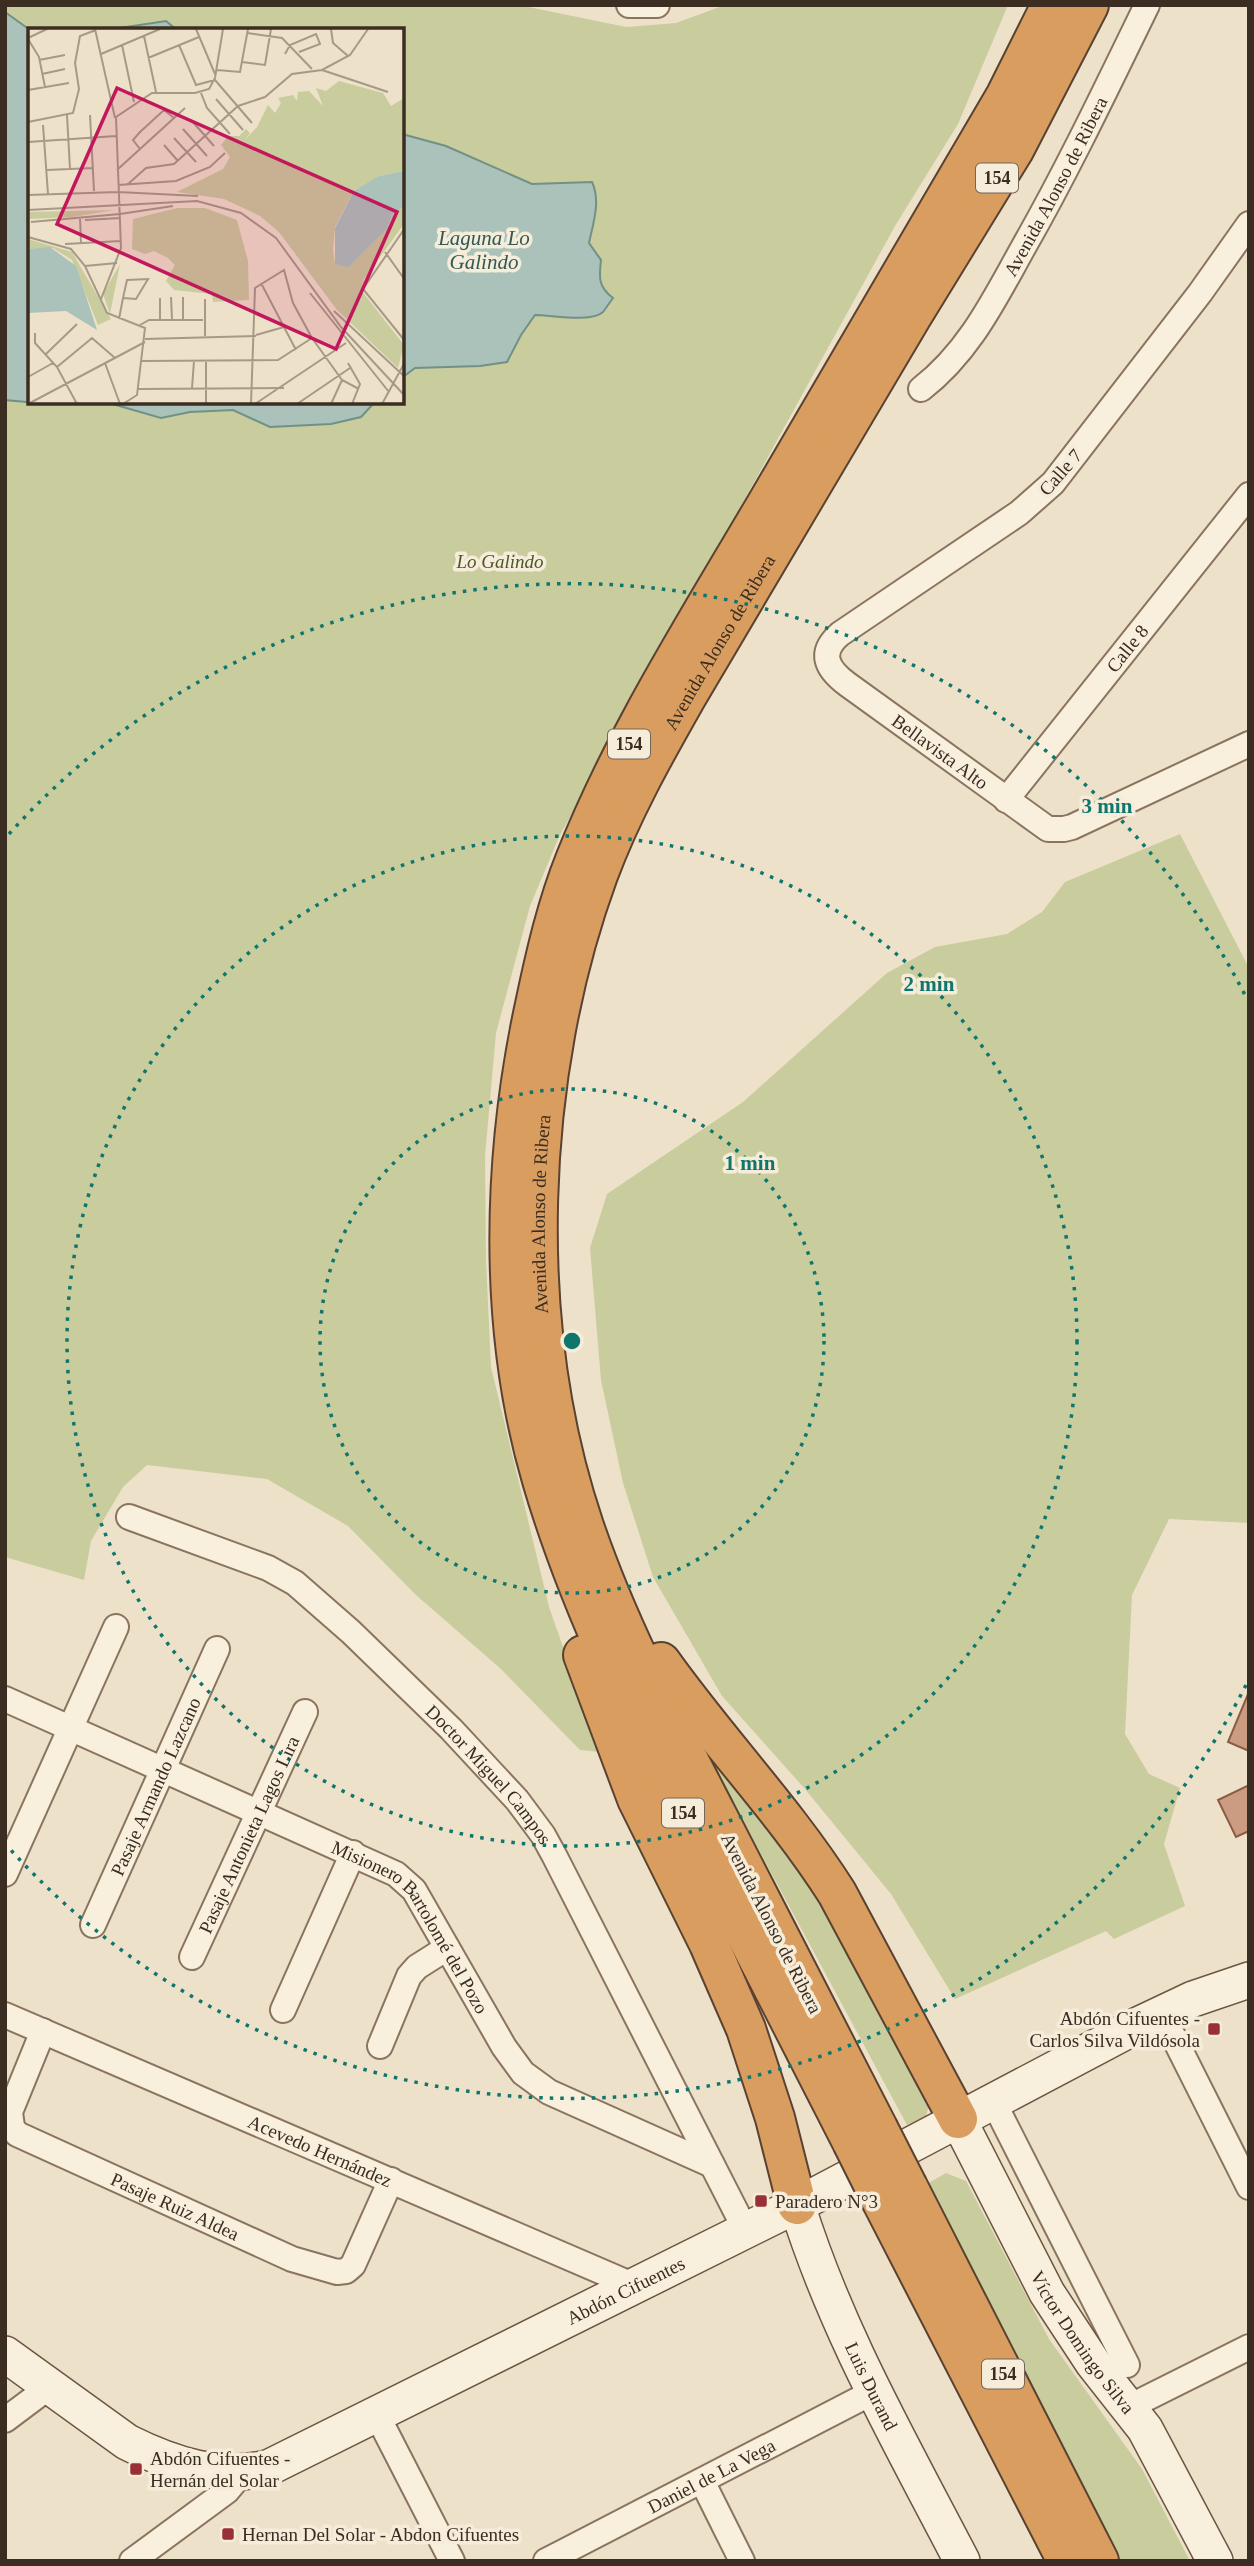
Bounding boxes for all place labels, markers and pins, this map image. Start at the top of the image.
centre of rings [560,1329,584,1353]
place label: Abdón Cifuentes - Carlos Silva Vildósola [1029,2008,1201,2051]
marker: Abdón Cifuentes - Carlos Silva Vildósola [1206,2021,1222,2037]
place label: Paradero N°3 [775,2191,878,2212]
marker: Paradero N°3 [753,2193,769,2209]
place label: Abdón Cifuentes - Hernán del Solar [150,2448,290,2491]
marker: Abdón Cifuentes - Hernán del Solar [128,2461,144,2477]
place label: Hernan Del Solar - Abdon Cifuentes [242,2524,519,2545]
marker: Hernan Del Solar - Abdon Cifuentes [220,2526,236,2542]

